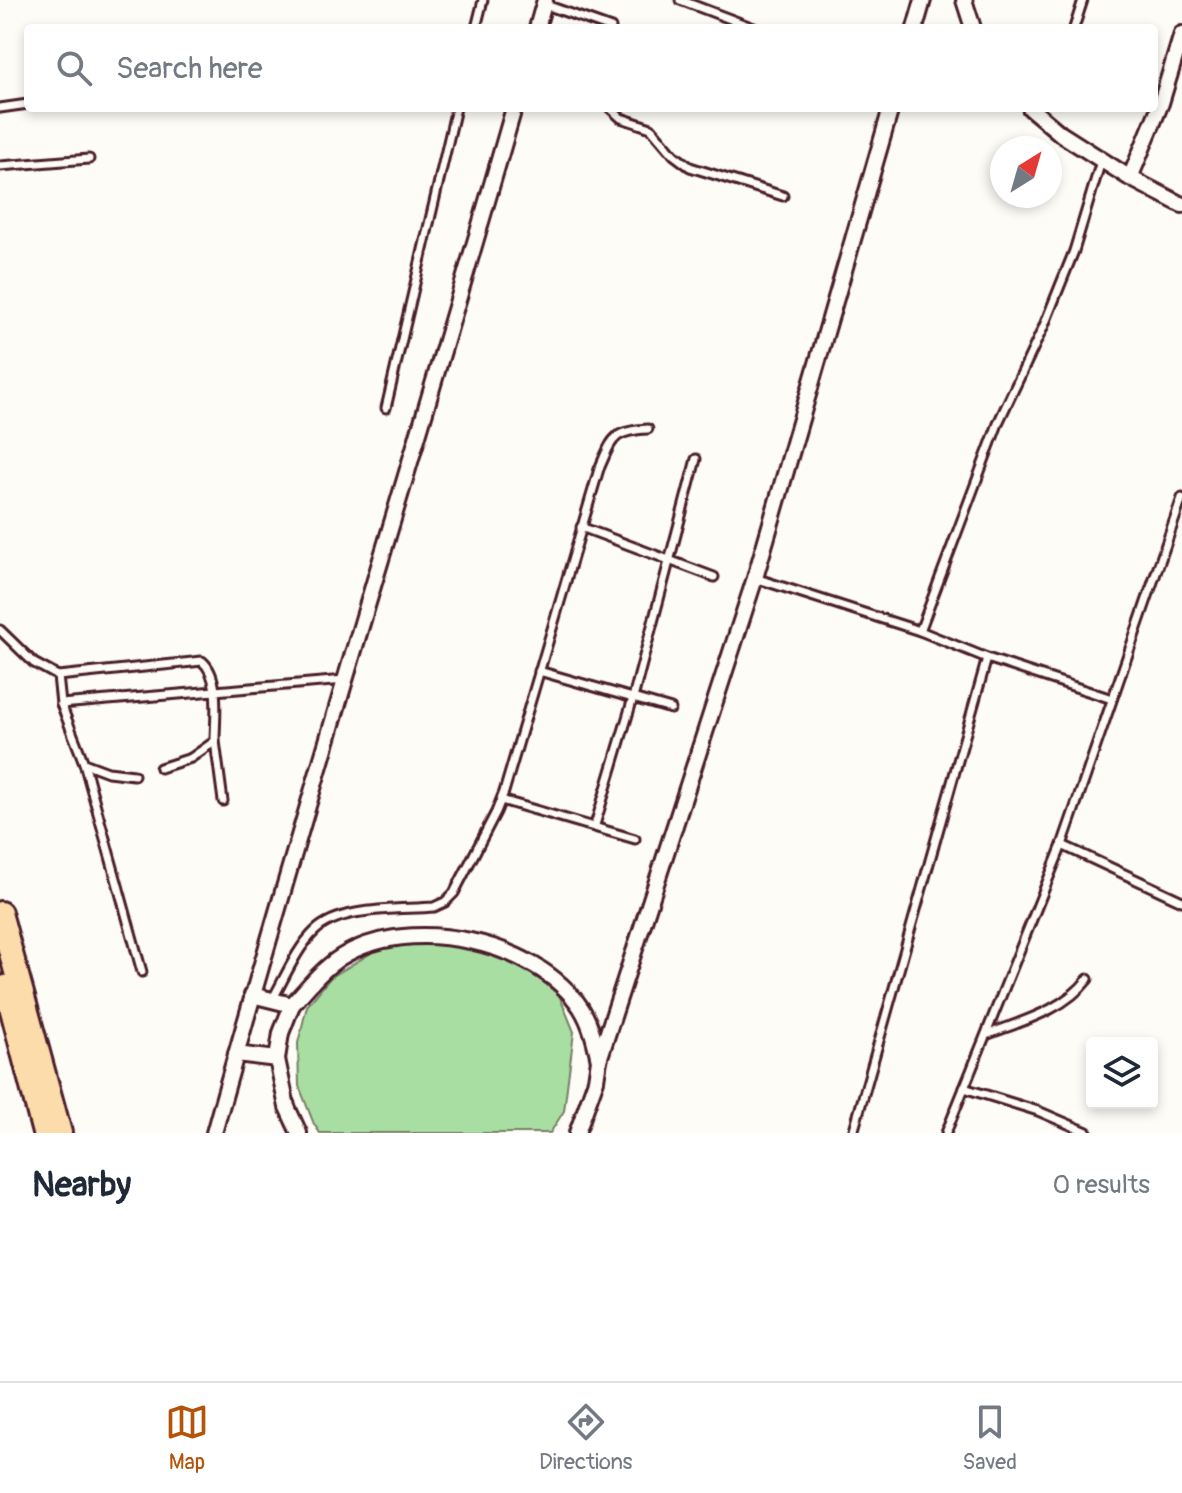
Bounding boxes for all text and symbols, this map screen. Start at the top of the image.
search box [24,24,1158,112]
icon: search [52,46,96,90]
text: Search here [116,50,263,87]
north arrow [990,136,1062,208]
map controls [1086,1037,1158,1109]
button: layers [1086,1037,1158,1109]
text: Nearby [32,1164,131,1207]
text: 0 results [1053,1169,1150,1201]
tab: Map [165,1400,209,1476]
tab: Directions [539,1400,632,1476]
tab: Saved [962,1400,1017,1476]

